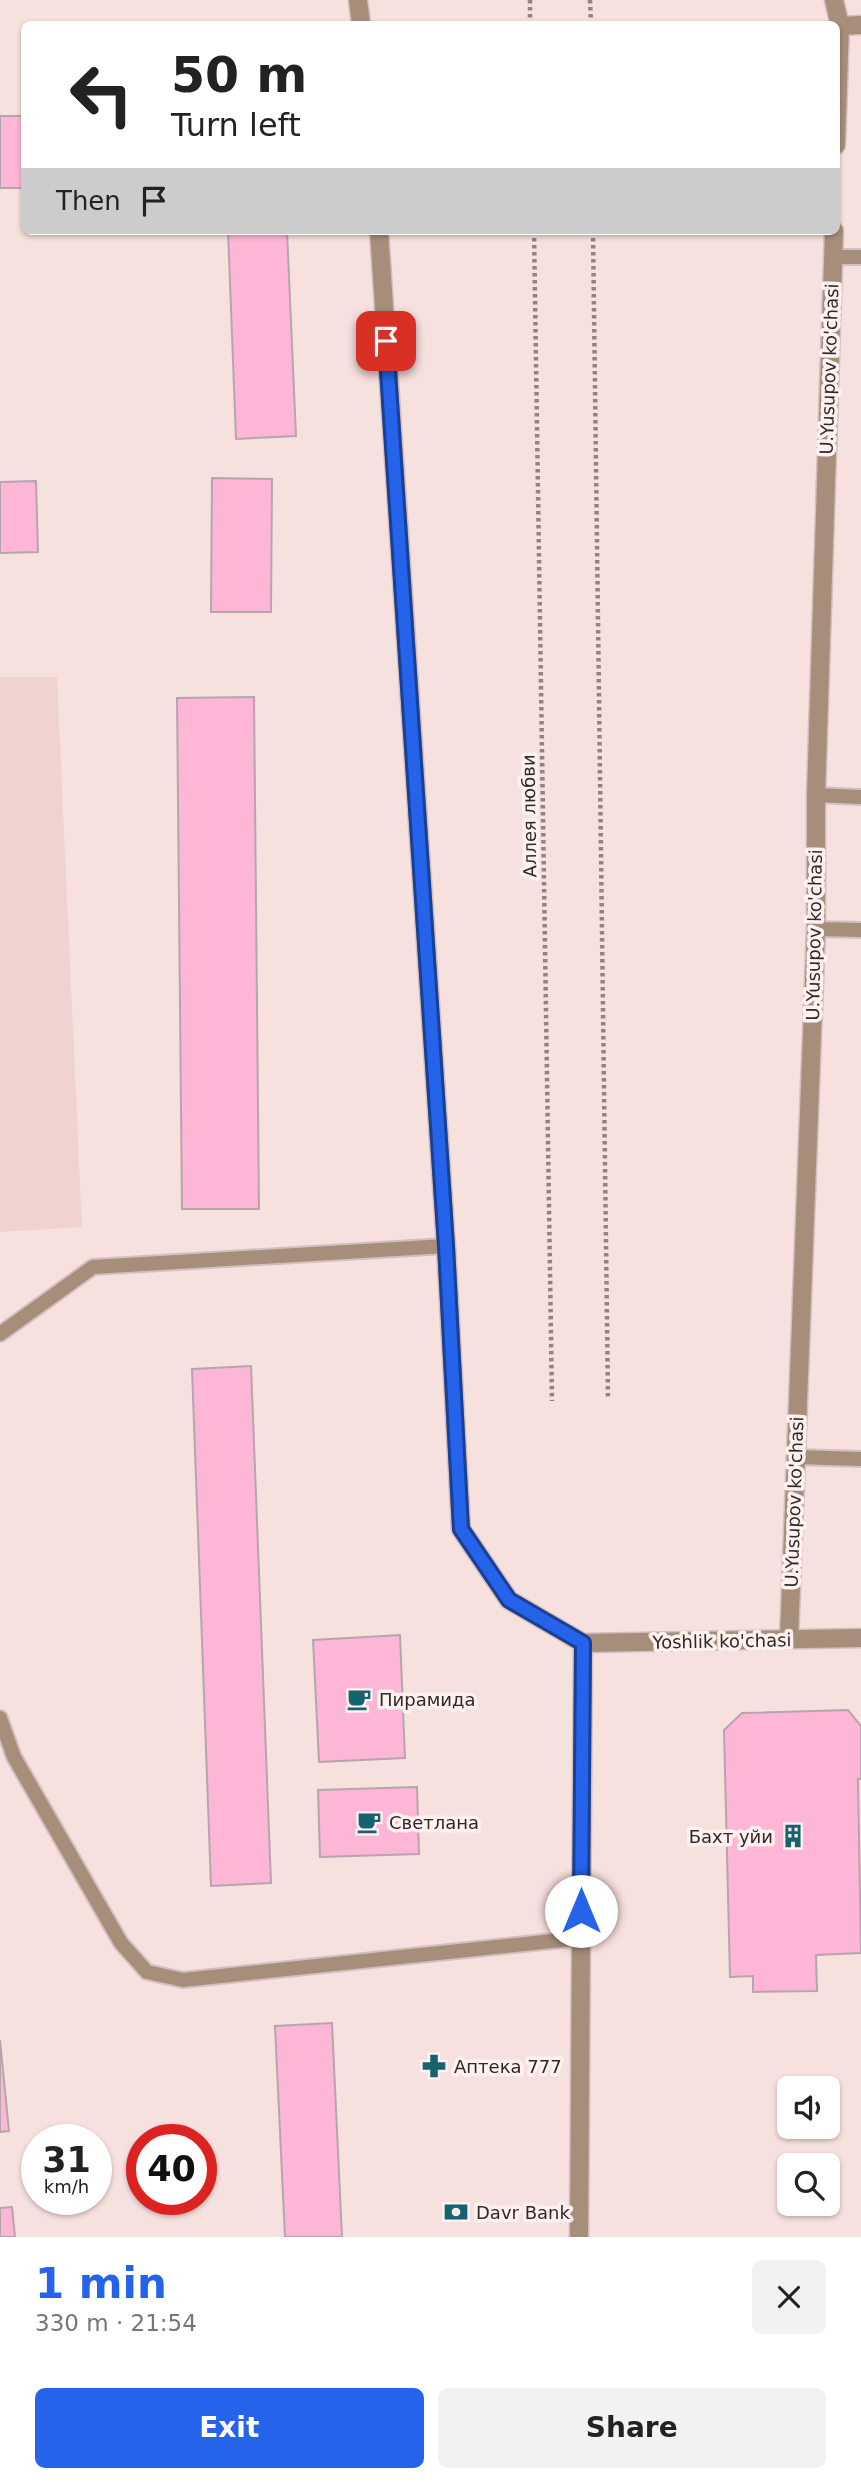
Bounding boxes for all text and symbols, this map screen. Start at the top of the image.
text: 50 m [171,47,307,104]
icon: left [56,49,147,140]
text: Turn left [171,106,301,144]
icon: arrive [135,182,173,220]
text: Then [56,186,121,216]
street label: U.Yusupov ko'chasi [816,283,842,455]
pin [356,311,416,371]
icon: arrive [367,322,405,360]
street label: Аллея любви [517,754,541,878]
street label: U.Yusupov ko'chasi [802,849,826,1021]
street label: U.Yusupov ko'chasi [781,1416,807,1588]
street label: Yoshlik ko'chasi [651,1629,792,1653]
cafe icon: Пирамида [345,1685,373,1713]
place label: Пирамида [379,1689,475,1710]
cafe icon: Светлана [355,1808,383,1836]
place label: Светлана [389,1812,479,1833]
building icon: Бахт уйи [779,1822,807,1850]
place label: Бахт уйи [689,1826,773,1847]
position arrow [544,1874,618,1948]
pharmacy icon: Аптека 777 [420,2052,448,2080]
place label: Аптека 777 [454,2056,562,2077]
map controls [777,2076,840,2216]
button: sound [777,2076,840,2139]
speed limit sign: 40 [126,2124,217,2215]
text: 31 [42,2140,91,2180]
button: search [777,2153,840,2216]
text: km/h [44,2176,89,2197]
bank icon: Davr Bank [442,2198,470,2226]
place label: Davr Bank [476,2202,570,2223]
text: 1 min [35,2259,167,2308]
button: close [752,2260,826,2334]
text: 330 m · 21:54 [35,2310,197,2336]
button: Exit [35,2388,424,2468]
button: Share [438,2388,826,2468]

